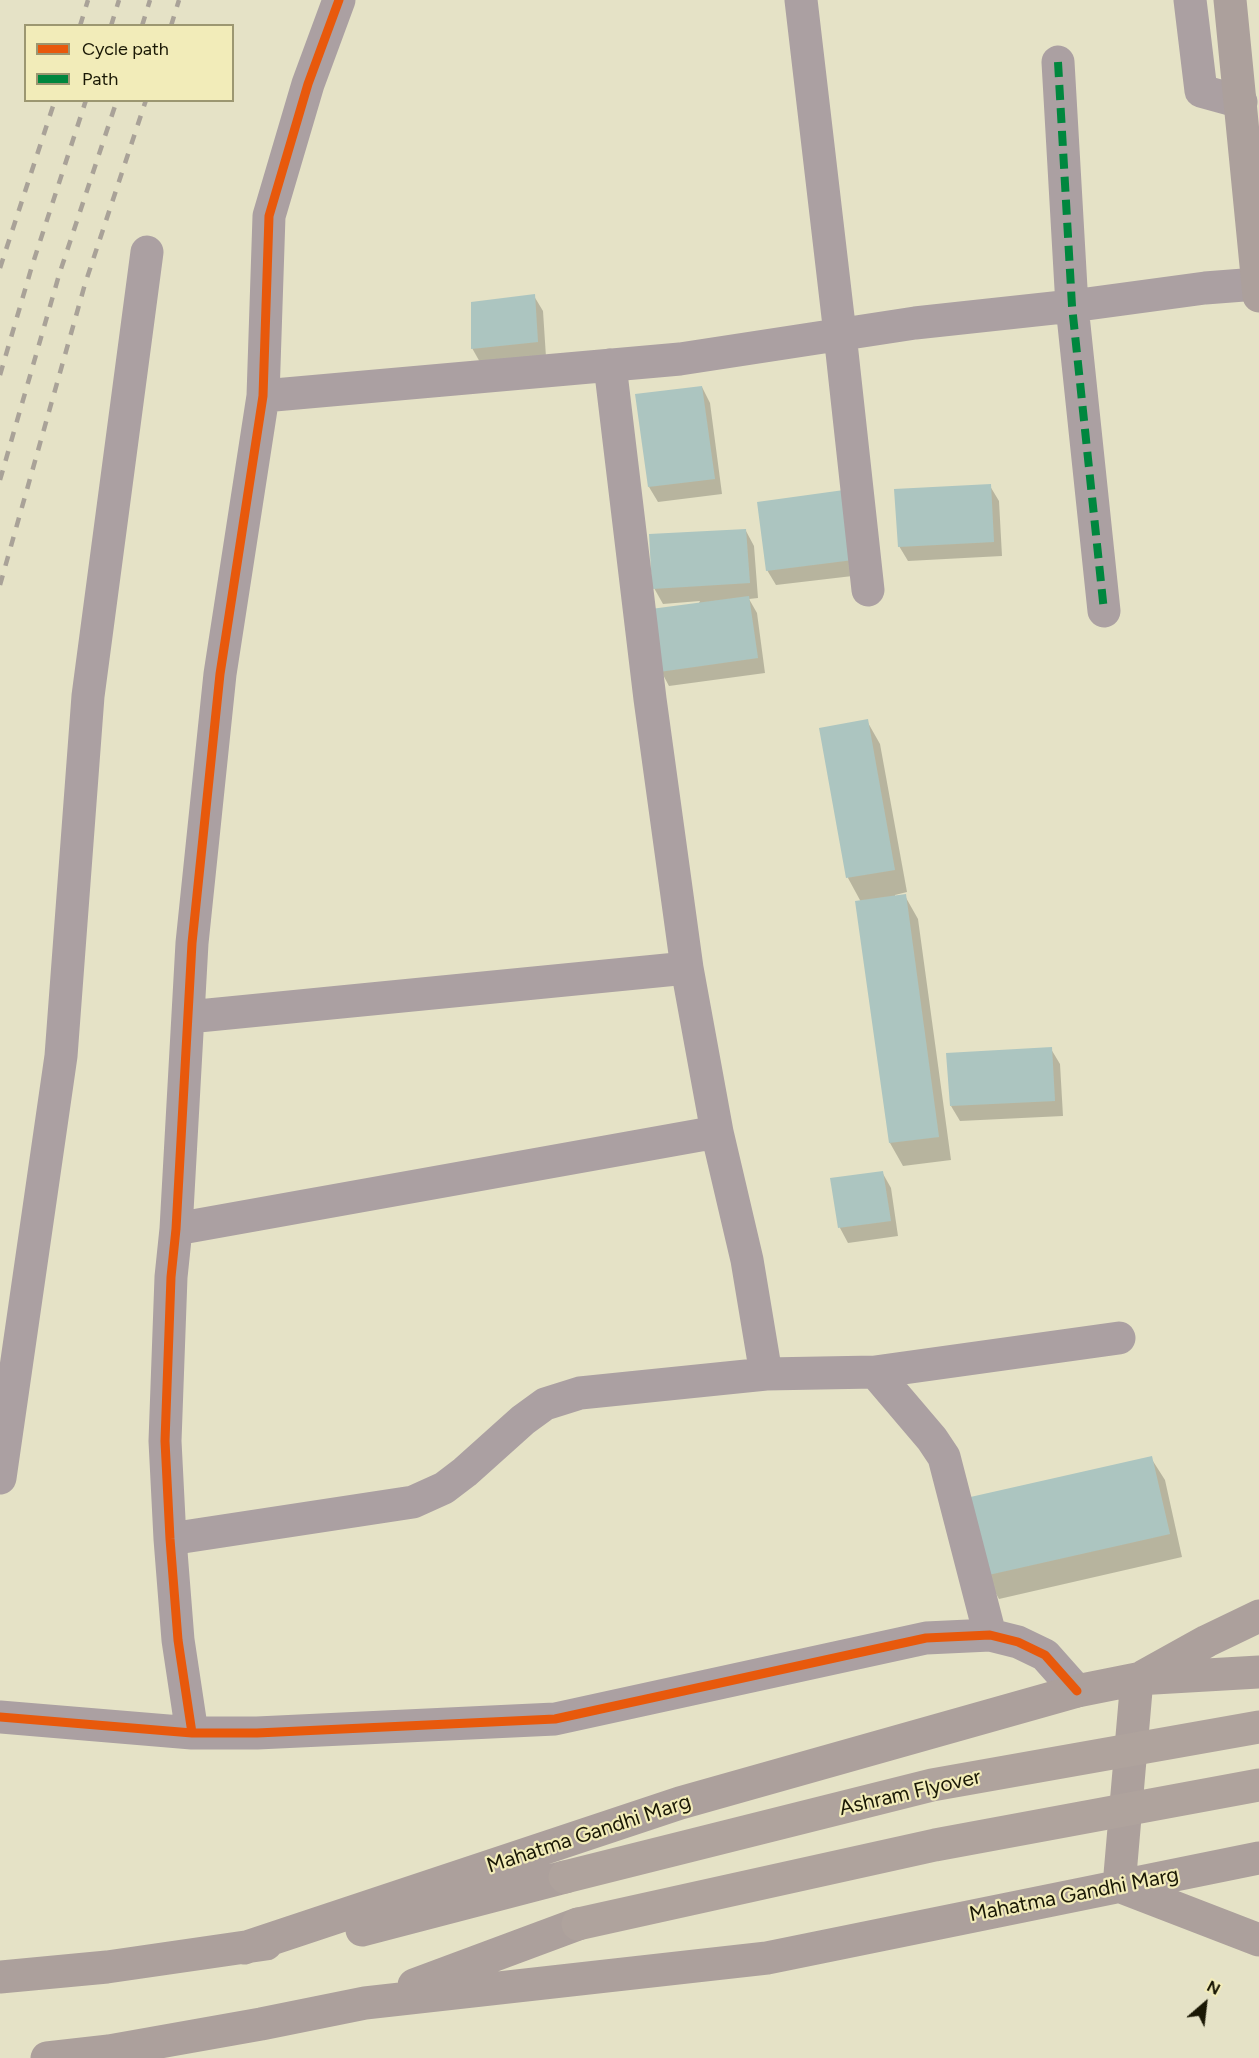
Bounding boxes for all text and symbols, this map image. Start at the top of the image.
legend [24,24,234,102]
text: Cycle path [82,38,169,60]
text: Path [82,68,118,90]
street label: Ashram Flyover [837,1764,983,1822]
street label: Mahatma Gandhi Marg [484,1789,694,1879]
street label: Mahatma Gandhi Marg [967,1862,1181,1928]
north arrow [1175,1974,1235,2034]
text: N [1204,1976,1224,1999]

